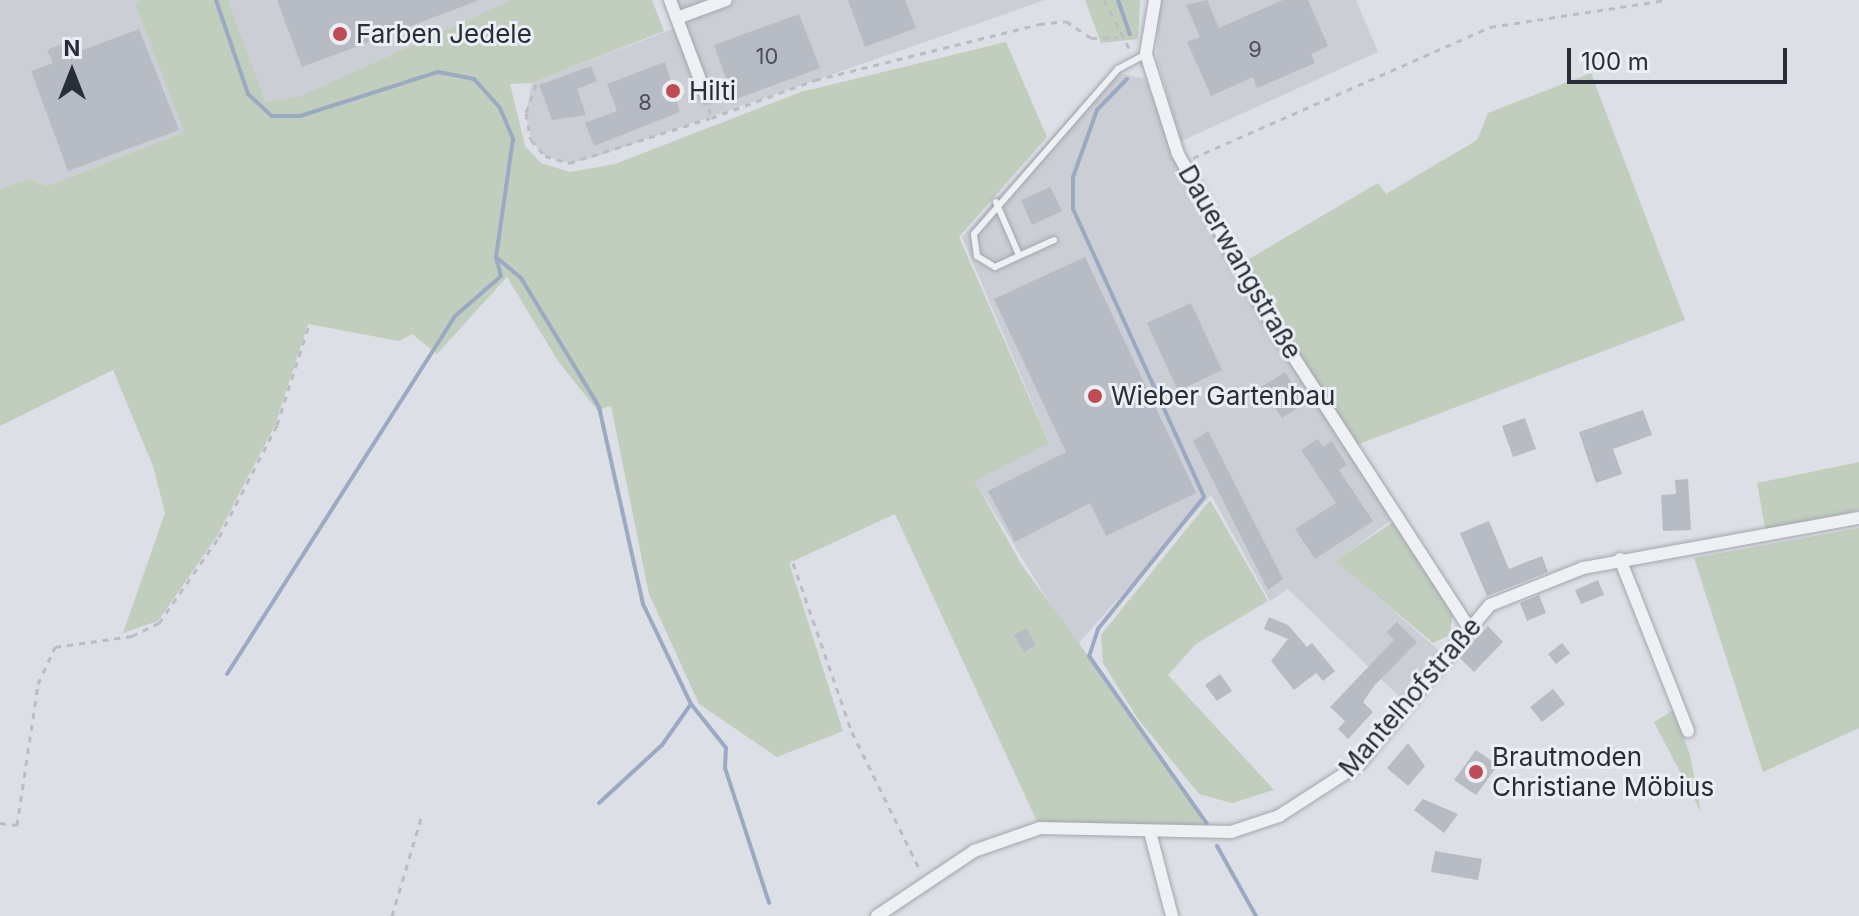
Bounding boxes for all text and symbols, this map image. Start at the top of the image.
place label: Farben Jedele [356,18,532,50]
marker: Farben Jedele [331,25,349,43]
north arrow [32,32,112,112]
scale bar [1571,32,1791,82]
text: N [64,35,80,61]
house number: 9 [1248,37,1262,63]
house number: 10 [756,44,778,70]
text: 100 m [1581,47,1649,76]
place label: Hilti [689,75,736,107]
marker: Hilti [664,82,682,100]
house number: 8 [638,90,652,116]
street label: Dauerwangstraße [1172,159,1308,365]
place label: Wieber Gartenbau [1111,380,1335,412]
marker: Wieber Gartenbau [1086,387,1104,405]
street label: Mantelhofstraße [1332,611,1488,783]
place label: Brautmoden Christiane Möbius [1492,741,1714,802]
marker: Brautmoden Christiane Möbius [1467,763,1485,781]

